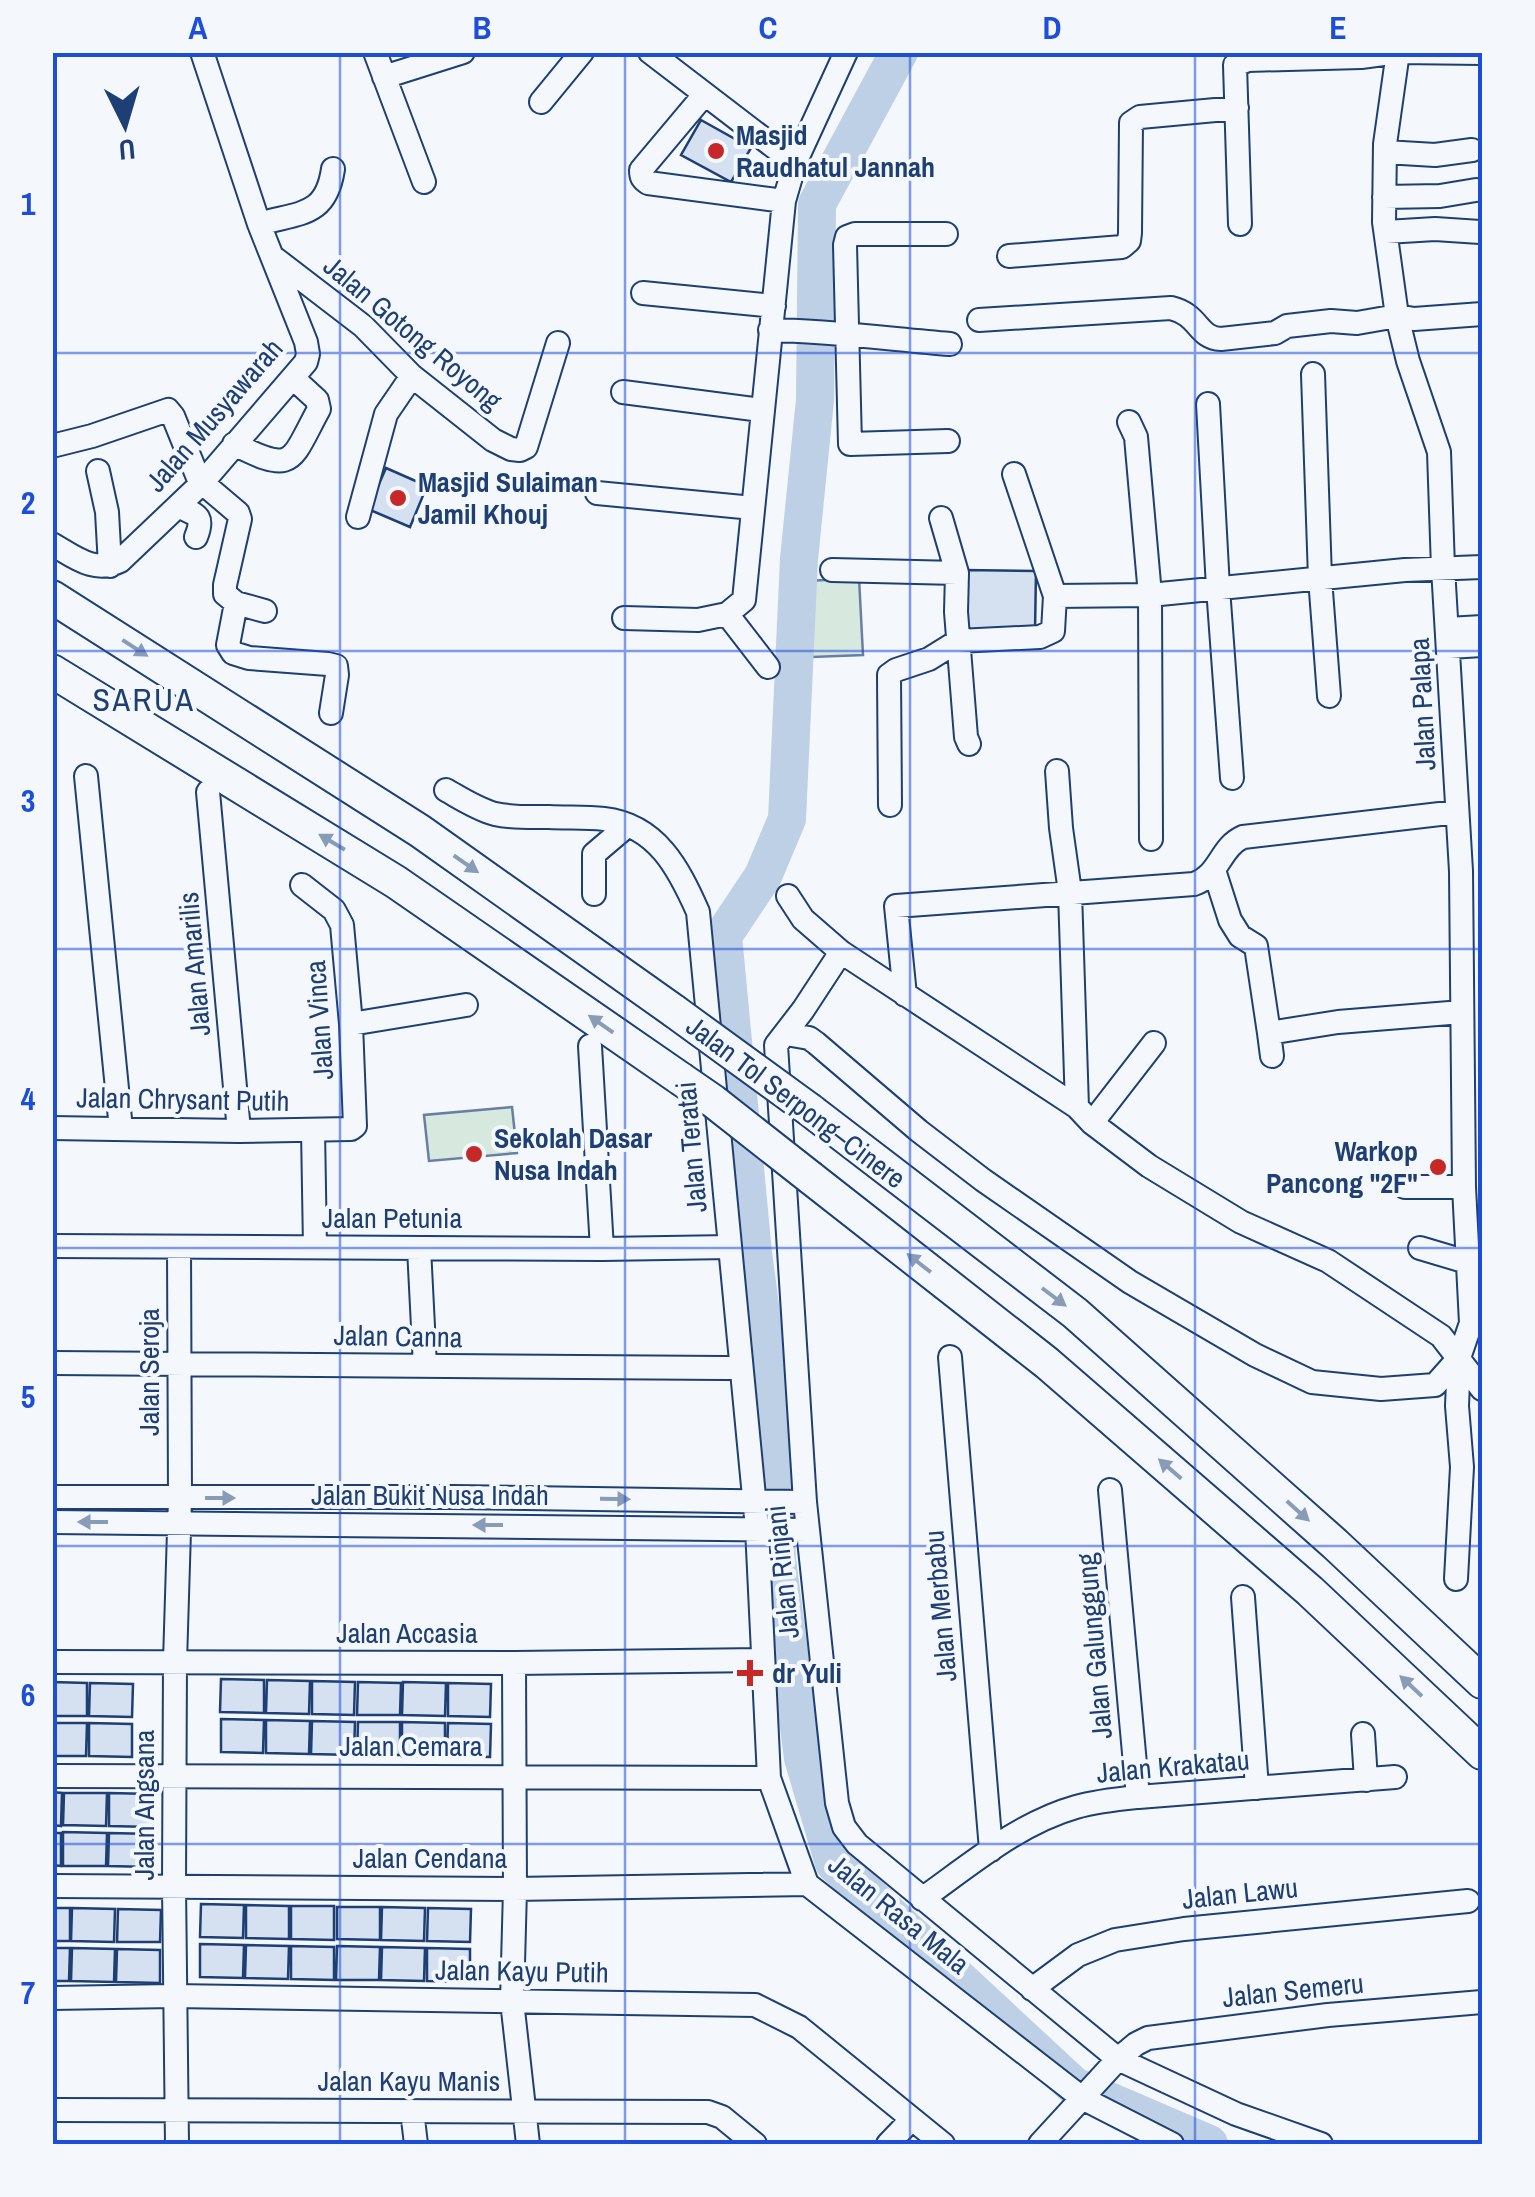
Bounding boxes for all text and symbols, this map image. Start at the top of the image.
text: A [189,6,208,49]
text: B [473,6,491,49]
text: C [759,6,777,49]
text: D [1043,6,1061,49]
text: E [1329,6,1347,49]
north arrow [75,75,175,175]
place label: Masjid Raudhatul Jannah [736,116,935,186]
text: U [117,130,137,170]
marker: Masjid Raudhatul Jannah [705,140,727,162]
text: 1 [21,182,36,225]
street label: Jalan Gotong Royong [316,247,510,419]
street label: Jalan Musyawarah [137,330,291,500]
place label: Masjid Sulaiman Jamil Khouj [418,463,598,533]
text: 2 [21,481,35,524]
marker: Masjid Sulaiman Jamil Khouj [387,487,409,509]
street label: Jalan Palapa [1400,636,1444,771]
one-way arrow [121,639,149,657]
district label: SARUA [93,678,195,721]
text: 3 [21,779,35,822]
one-way arrow [318,833,345,852]
one-way arrow [453,854,480,873]
street label: Jalan Amarilis [169,891,219,1037]
street label: Jalan Vinca [296,959,342,1081]
street label: Jalan Tol Serpong–Cinere [679,1007,913,1197]
one-way arrow [588,1015,614,1034]
text: 4 [21,1077,36,1120]
street label: Jalan Chrysant Putih [76,1078,290,1120]
street label: Jalan Teratai [666,1080,716,1214]
place label: Sekolah Dasar Nusa Indah [494,1119,652,1189]
place label: Warkop Pancong "2F" [1266,1132,1418,1202]
marker: Sekolah Dasar Nusa Indah [463,1143,485,1165]
marker: Warkop Pancong "2F" [1427,1156,1449,1178]
street label: Jalan Petunia [322,1199,462,1237]
one-way arrow [906,1253,932,1273]
one-way arrow [1041,1286,1067,1307]
street label: Jalan Seroja [130,1308,168,1436]
street label: Jalan Canna [333,1316,463,1356]
text: 5 [21,1375,35,1418]
one-way arrow [1157,1459,1182,1481]
street label: Jalan Bukit Nusa Indah [311,1476,549,1514]
one-way arrow [204,1490,236,1506]
one-way arrow [599,1491,631,1507]
one-way arrow [1286,1500,1311,1522]
street label: Jalan Rinjani [756,1503,808,1641]
one-way arrow [76,1514,108,1530]
one-way arrow [471,1517,503,1533]
street label: Jalan Merbabu [914,1529,966,1683]
street label: Jalan Galunggung [1067,1551,1121,1740]
street label: Jalan Accasia [336,1614,478,1652]
place label: dr Yuli [772,1654,842,1692]
marker: dr Yuli [737,1660,763,1686]
text: 6 [21,1673,35,1716]
one-way arrow [1400,1675,1424,1698]
street label: Jalan Cemara [340,1727,483,1765]
street label: Jalan Angsana [125,1729,163,1880]
street label: Jalan Krakatau [1095,1740,1251,1792]
street label: Jalan Cendana [353,1839,507,1877]
street label: Jalan Rasa Mala [821,1845,978,1983]
street label: Jalan Lawu [1180,1868,1300,1918]
street label: Jalan Kayu Putih [435,1950,609,1992]
street label: Jalan Semeru [1221,1964,1365,2016]
text: 7 [21,1971,35,2014]
street label: Jalan Kayu Manis [318,2062,500,2100]

